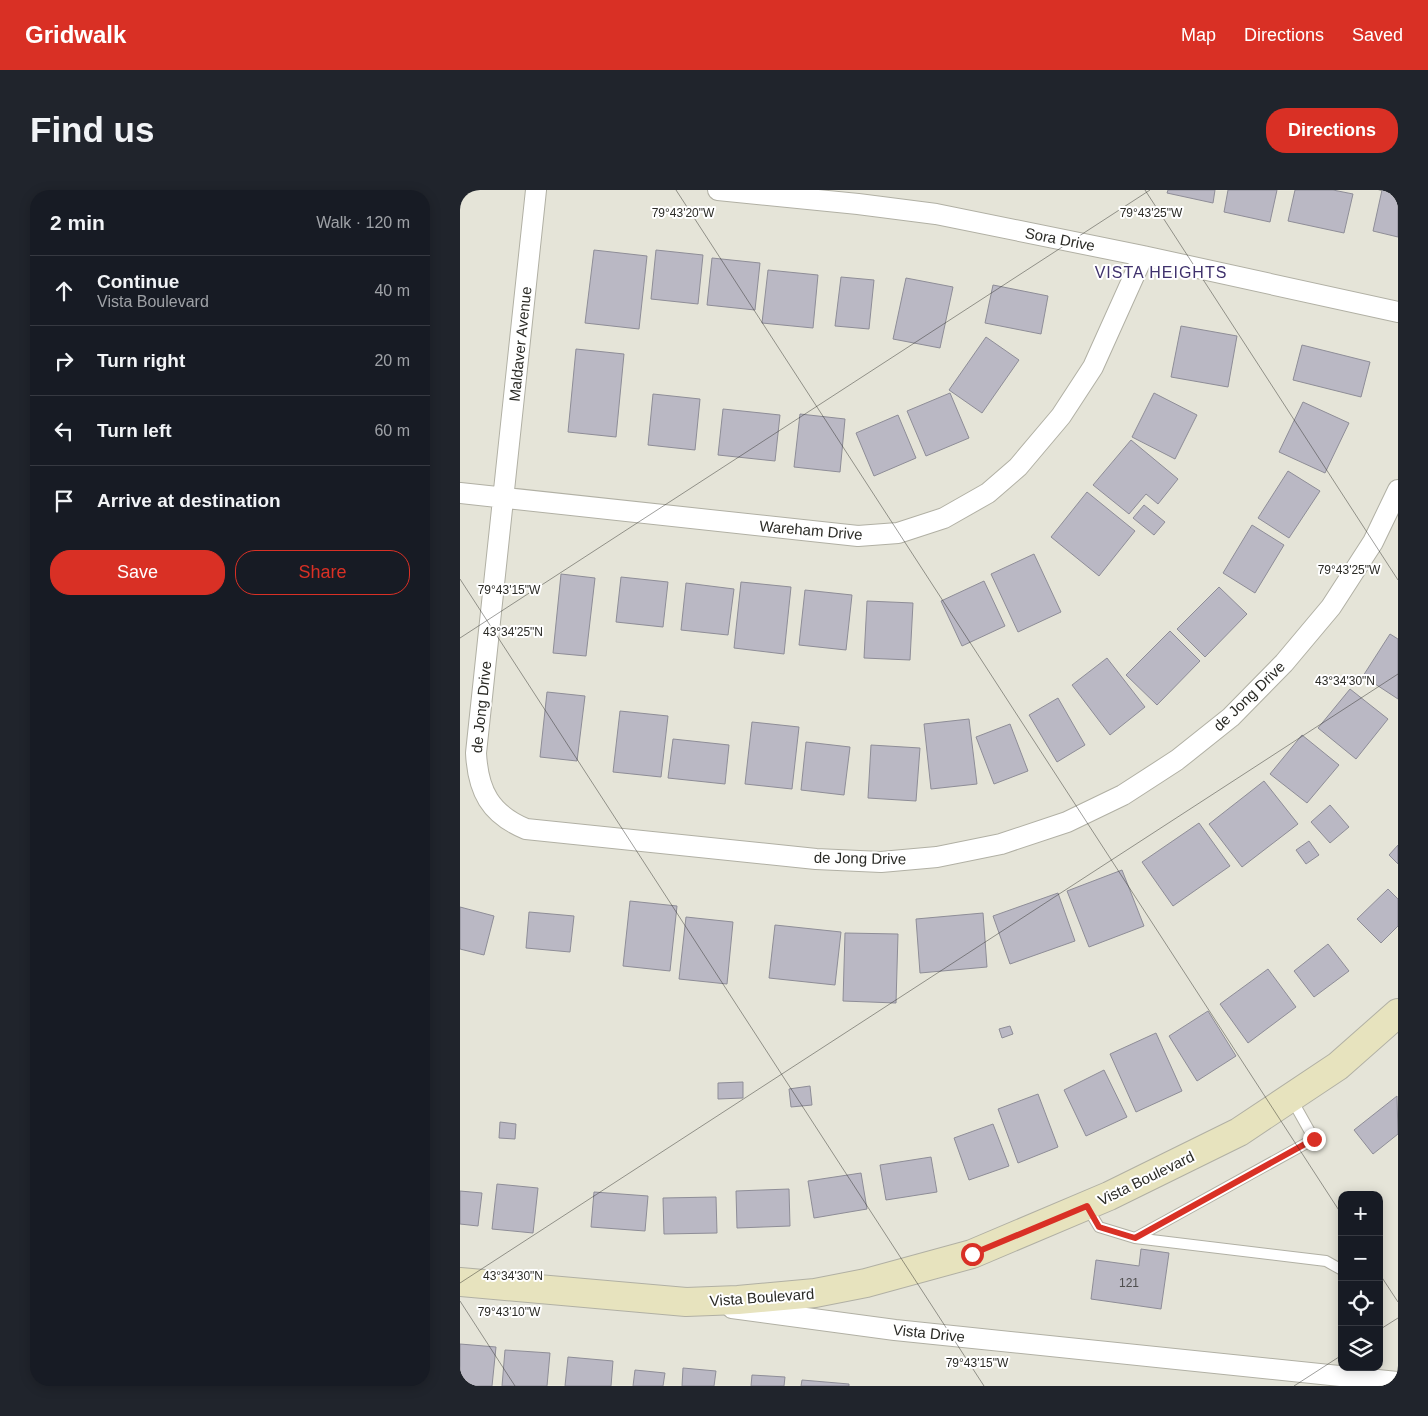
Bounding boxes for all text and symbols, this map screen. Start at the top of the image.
text: Gridwalk [25,21,126,48]
text: Map [1181,25,1216,45]
text: Directions [1244,25,1324,45]
text: Saved [1352,25,1403,45]
button: Directions [1266,108,1398,153]
text: Find us [30,110,154,149]
text: 79°43'20"W [652,206,715,220]
text: 79°43'25"W [1120,206,1183,220]
text: 2 min [50,211,105,234]
text: Walk · 120 m [316,214,410,231]
street label: Sora Drive [1024,224,1096,254]
district label: VISTA HEIGHTS [1095,264,1227,281]
text: Continue [97,271,179,292]
icon: ahead [50,277,78,305]
text: 40 m [374,282,410,299]
street label: Maldaver Avenue [506,286,534,402]
text: Vista Boulevard [97,293,209,310]
icon: right [50,347,78,375]
text: Turn right [97,350,185,371]
text: 20 m [374,352,410,369]
icon: left [50,417,78,445]
text: Turn left [97,420,172,441]
text: 60 m [374,422,410,439]
icon: arrive [50,487,78,515]
text: Arrive at destination [97,490,281,511]
street label: Wareham Drive [759,517,863,543]
button: Save [50,550,225,595]
button: Share [235,550,410,595]
text: 79°43'25"W [1318,563,1381,577]
text: 79°43'15"W [478,583,541,597]
text: 43°34'25"N [483,625,543,639]
street label: de Jong Drive [1210,658,1288,734]
street label: de Jong Drive [468,660,494,754]
text: 43°34'30"N [1315,674,1375,688]
street label: de Jong Drive [814,849,906,867]
route end [1303,1128,1326,1151]
street label: Vista Boulevard [1095,1147,1197,1209]
map controls [1338,1191,1383,1371]
button: + [1338,1191,1383,1236]
button: − [1338,1236,1383,1281]
route start [961,1243,984,1266]
text: 43°34'30"N [483,1269,543,1283]
house number: 121 [1119,1276,1139,1290]
button: locate [1338,1281,1383,1326]
street label: Vista Boulevard [709,1285,815,1309]
text: 79°43'10"W [478,1305,541,1319]
street label: Vista Drive [892,1321,966,1345]
button: layers [1338,1326,1383,1371]
text: 79°43'15"W [946,1356,1009,1370]

